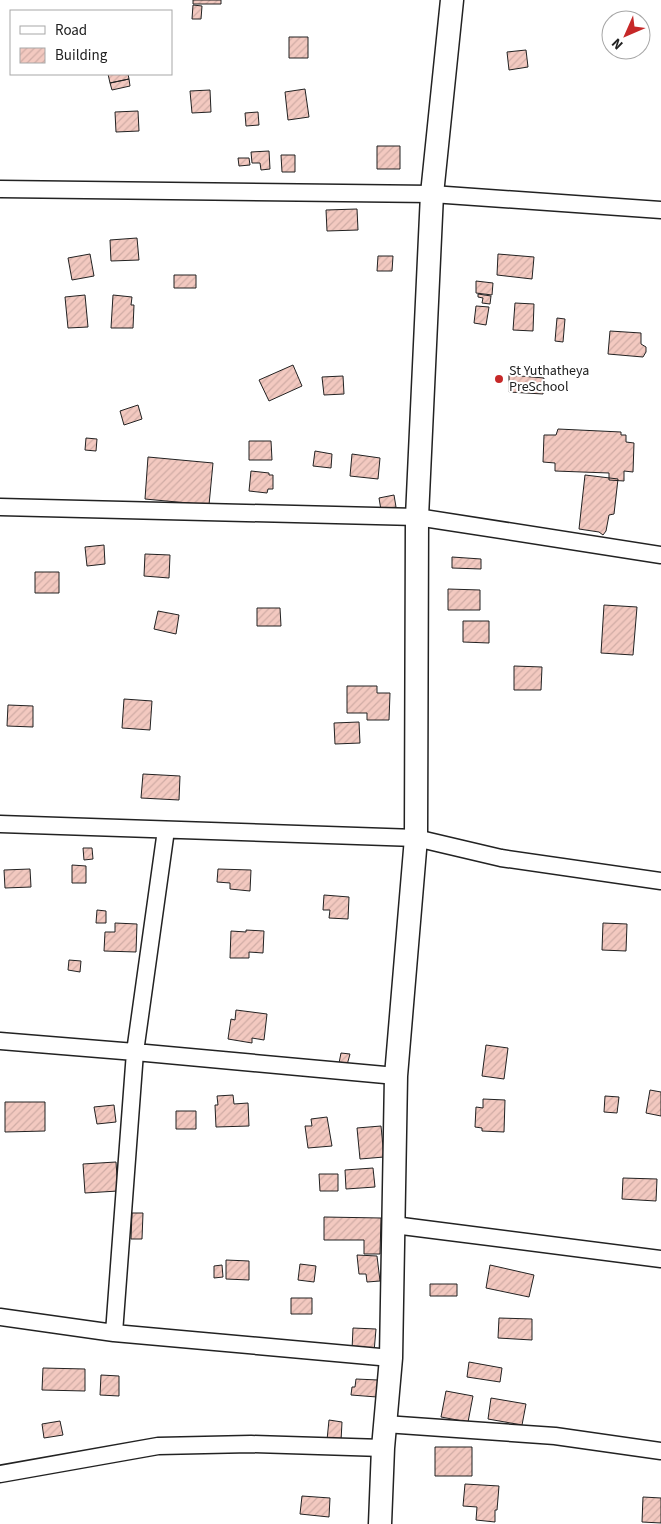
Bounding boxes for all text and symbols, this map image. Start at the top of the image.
legend [10,10,172,75]
north arrow [601,10,651,60]
text: Road [55,20,87,41]
text: N [607,33,628,54]
text: Building [55,45,108,66]
place label: St Yuthatheya PreSchool [509,361,589,397]
marker: St Yuthatheya PreSchool [493,373,505,385]

